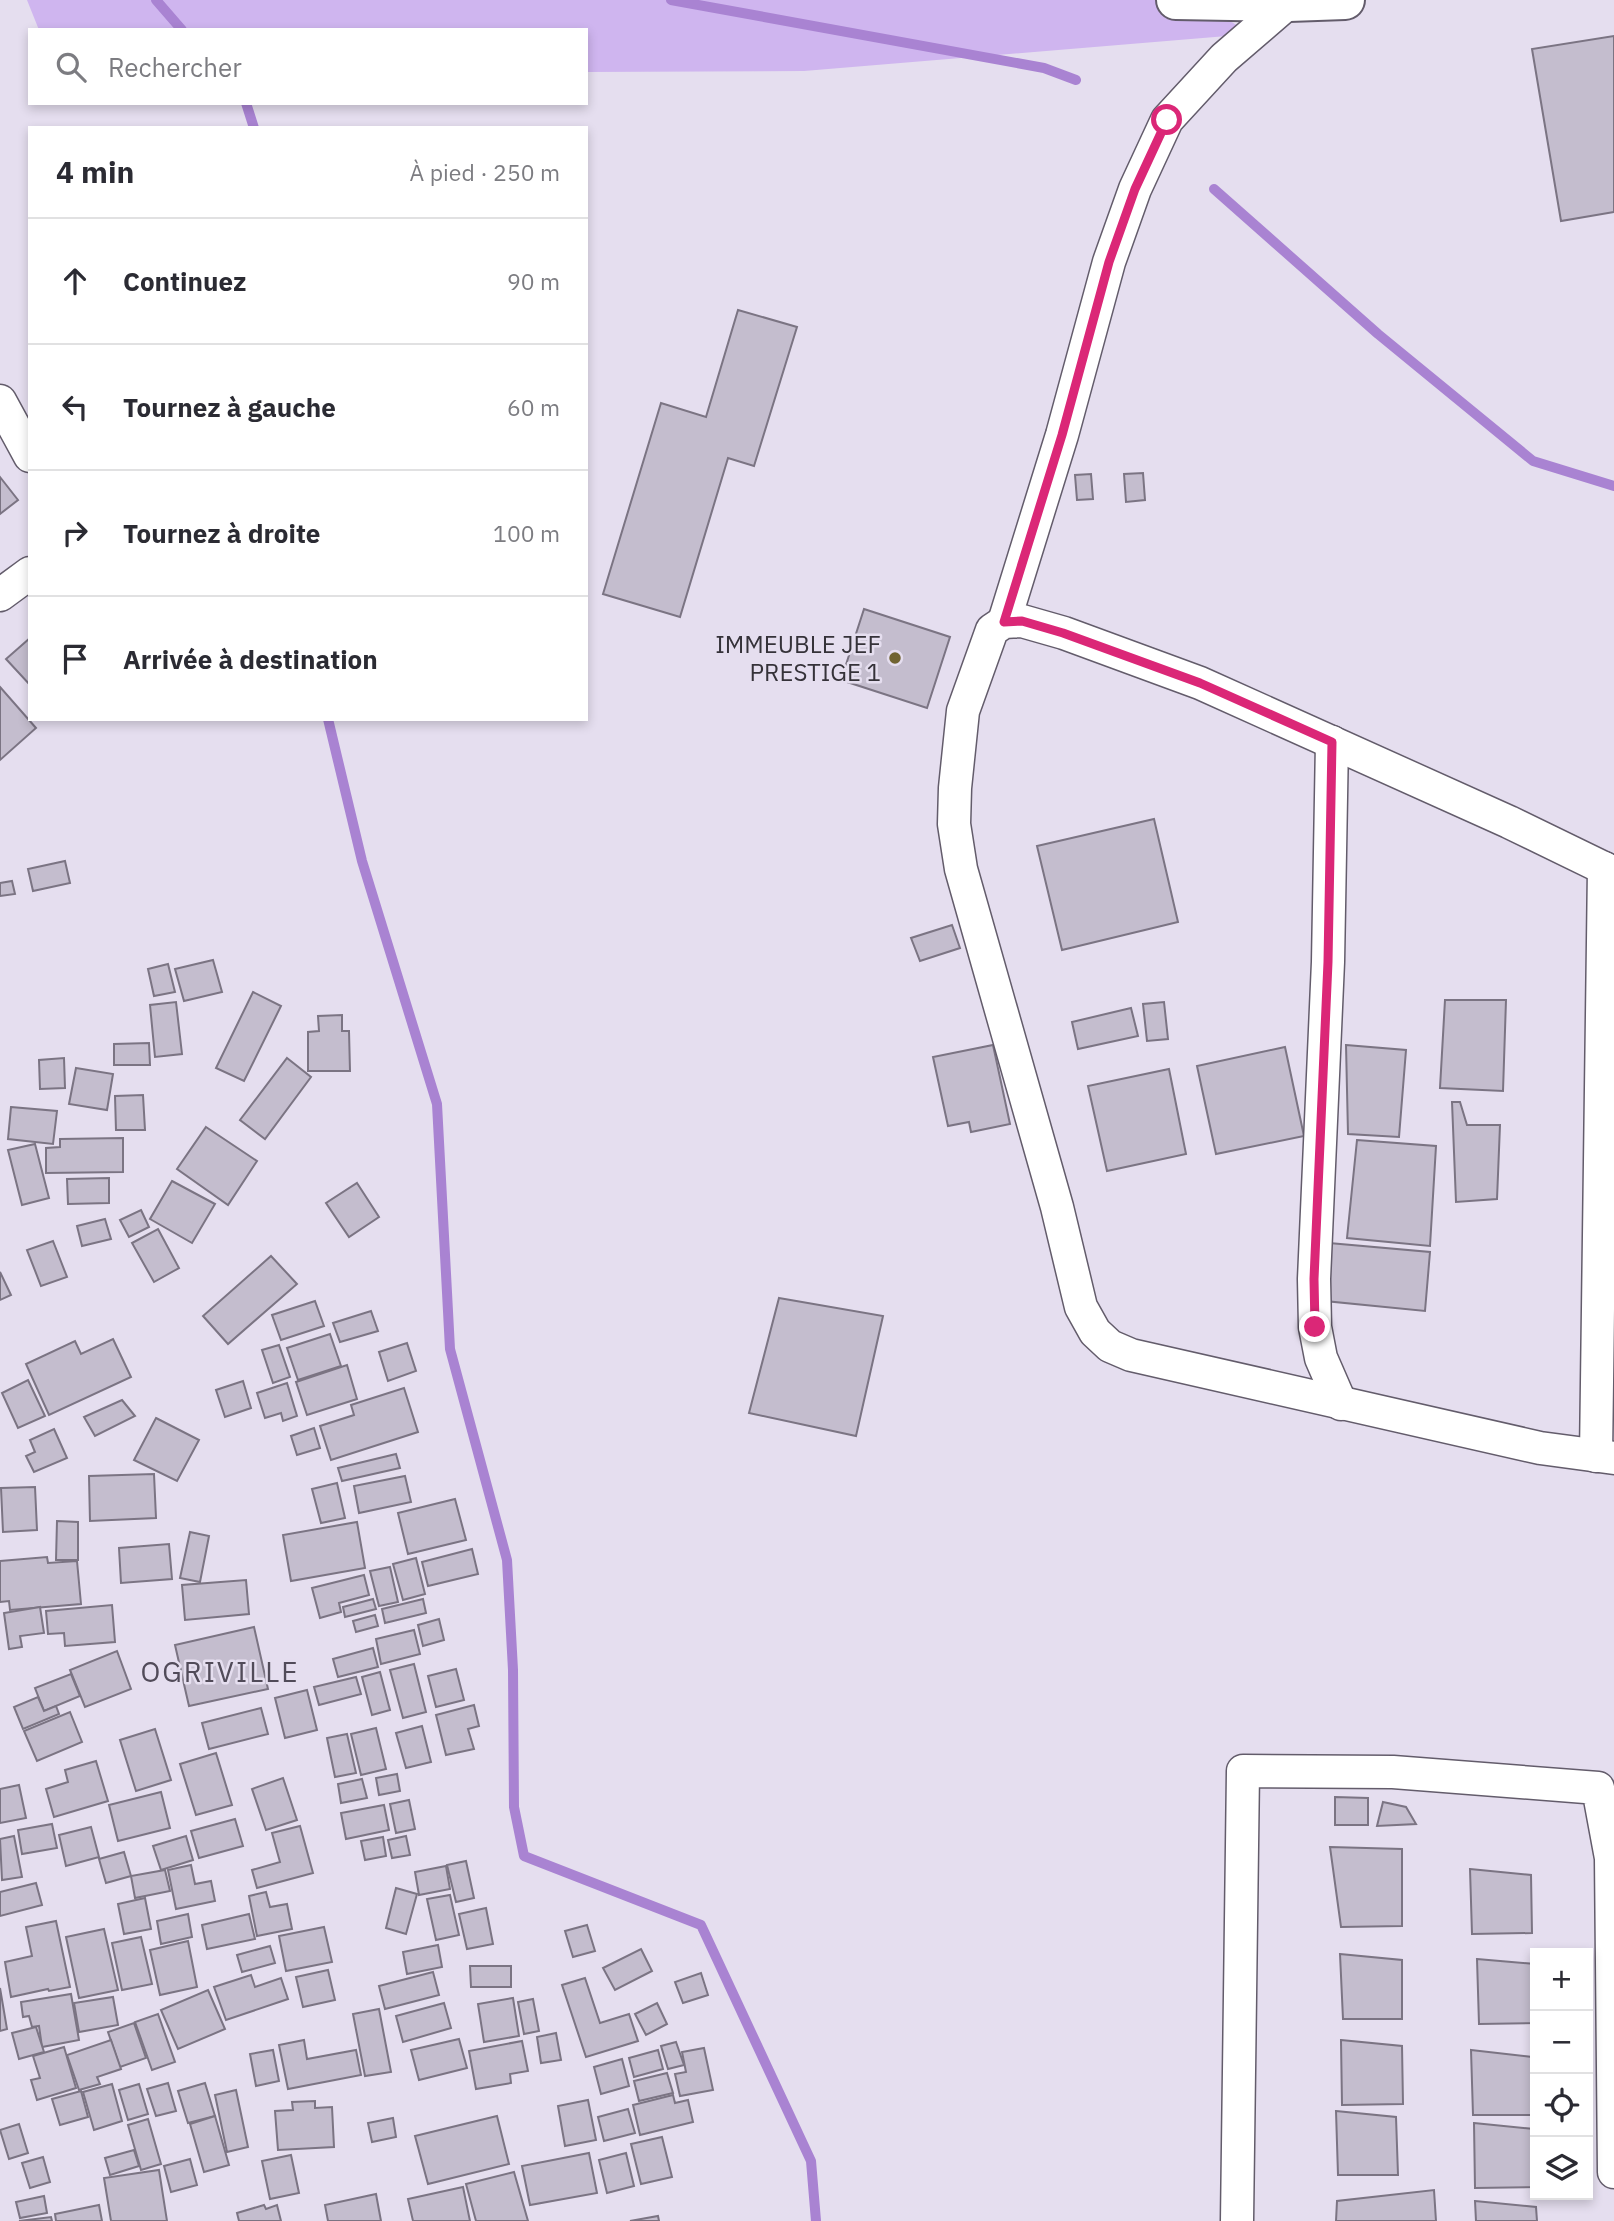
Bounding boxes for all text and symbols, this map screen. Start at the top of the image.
search box [28,28,588,105]
icon: search [52,48,90,86]
text: Rechercher [108,50,242,84]
route start [1151,104,1182,135]
text: 4 min [56,152,134,191]
text: À pied · 250 m [410,157,560,187]
icon: ahead [56,262,94,300]
text: Continuez [123,264,246,298]
text: 90 m [507,266,560,296]
icon: left [56,388,94,426]
text: Tournez à gauche [123,390,336,424]
text: 60 m [507,392,560,422]
icon: right [56,514,94,552]
text: Tournez à droite [123,516,320,550]
text: 100 m [493,518,560,548]
place label: IMMEUBLE JEF PRESTIGE 1 [715,628,881,688]
icon: arrive [56,640,94,678]
text: Arrivée à destination [123,642,378,676]
marker: IMMEUBLE JEF PRESTIGE 1 [887,650,903,666]
route end [1299,1311,1330,1342]
district label: OGRIVILLE [140,1653,300,1690]
map controls [1530,1948,1593,2200]
button: + [1530,1948,1593,2011]
button: − [1530,2011,1593,2074]
button: locate [1530,2074,1593,2137]
button: layers [1530,2137,1593,2200]

